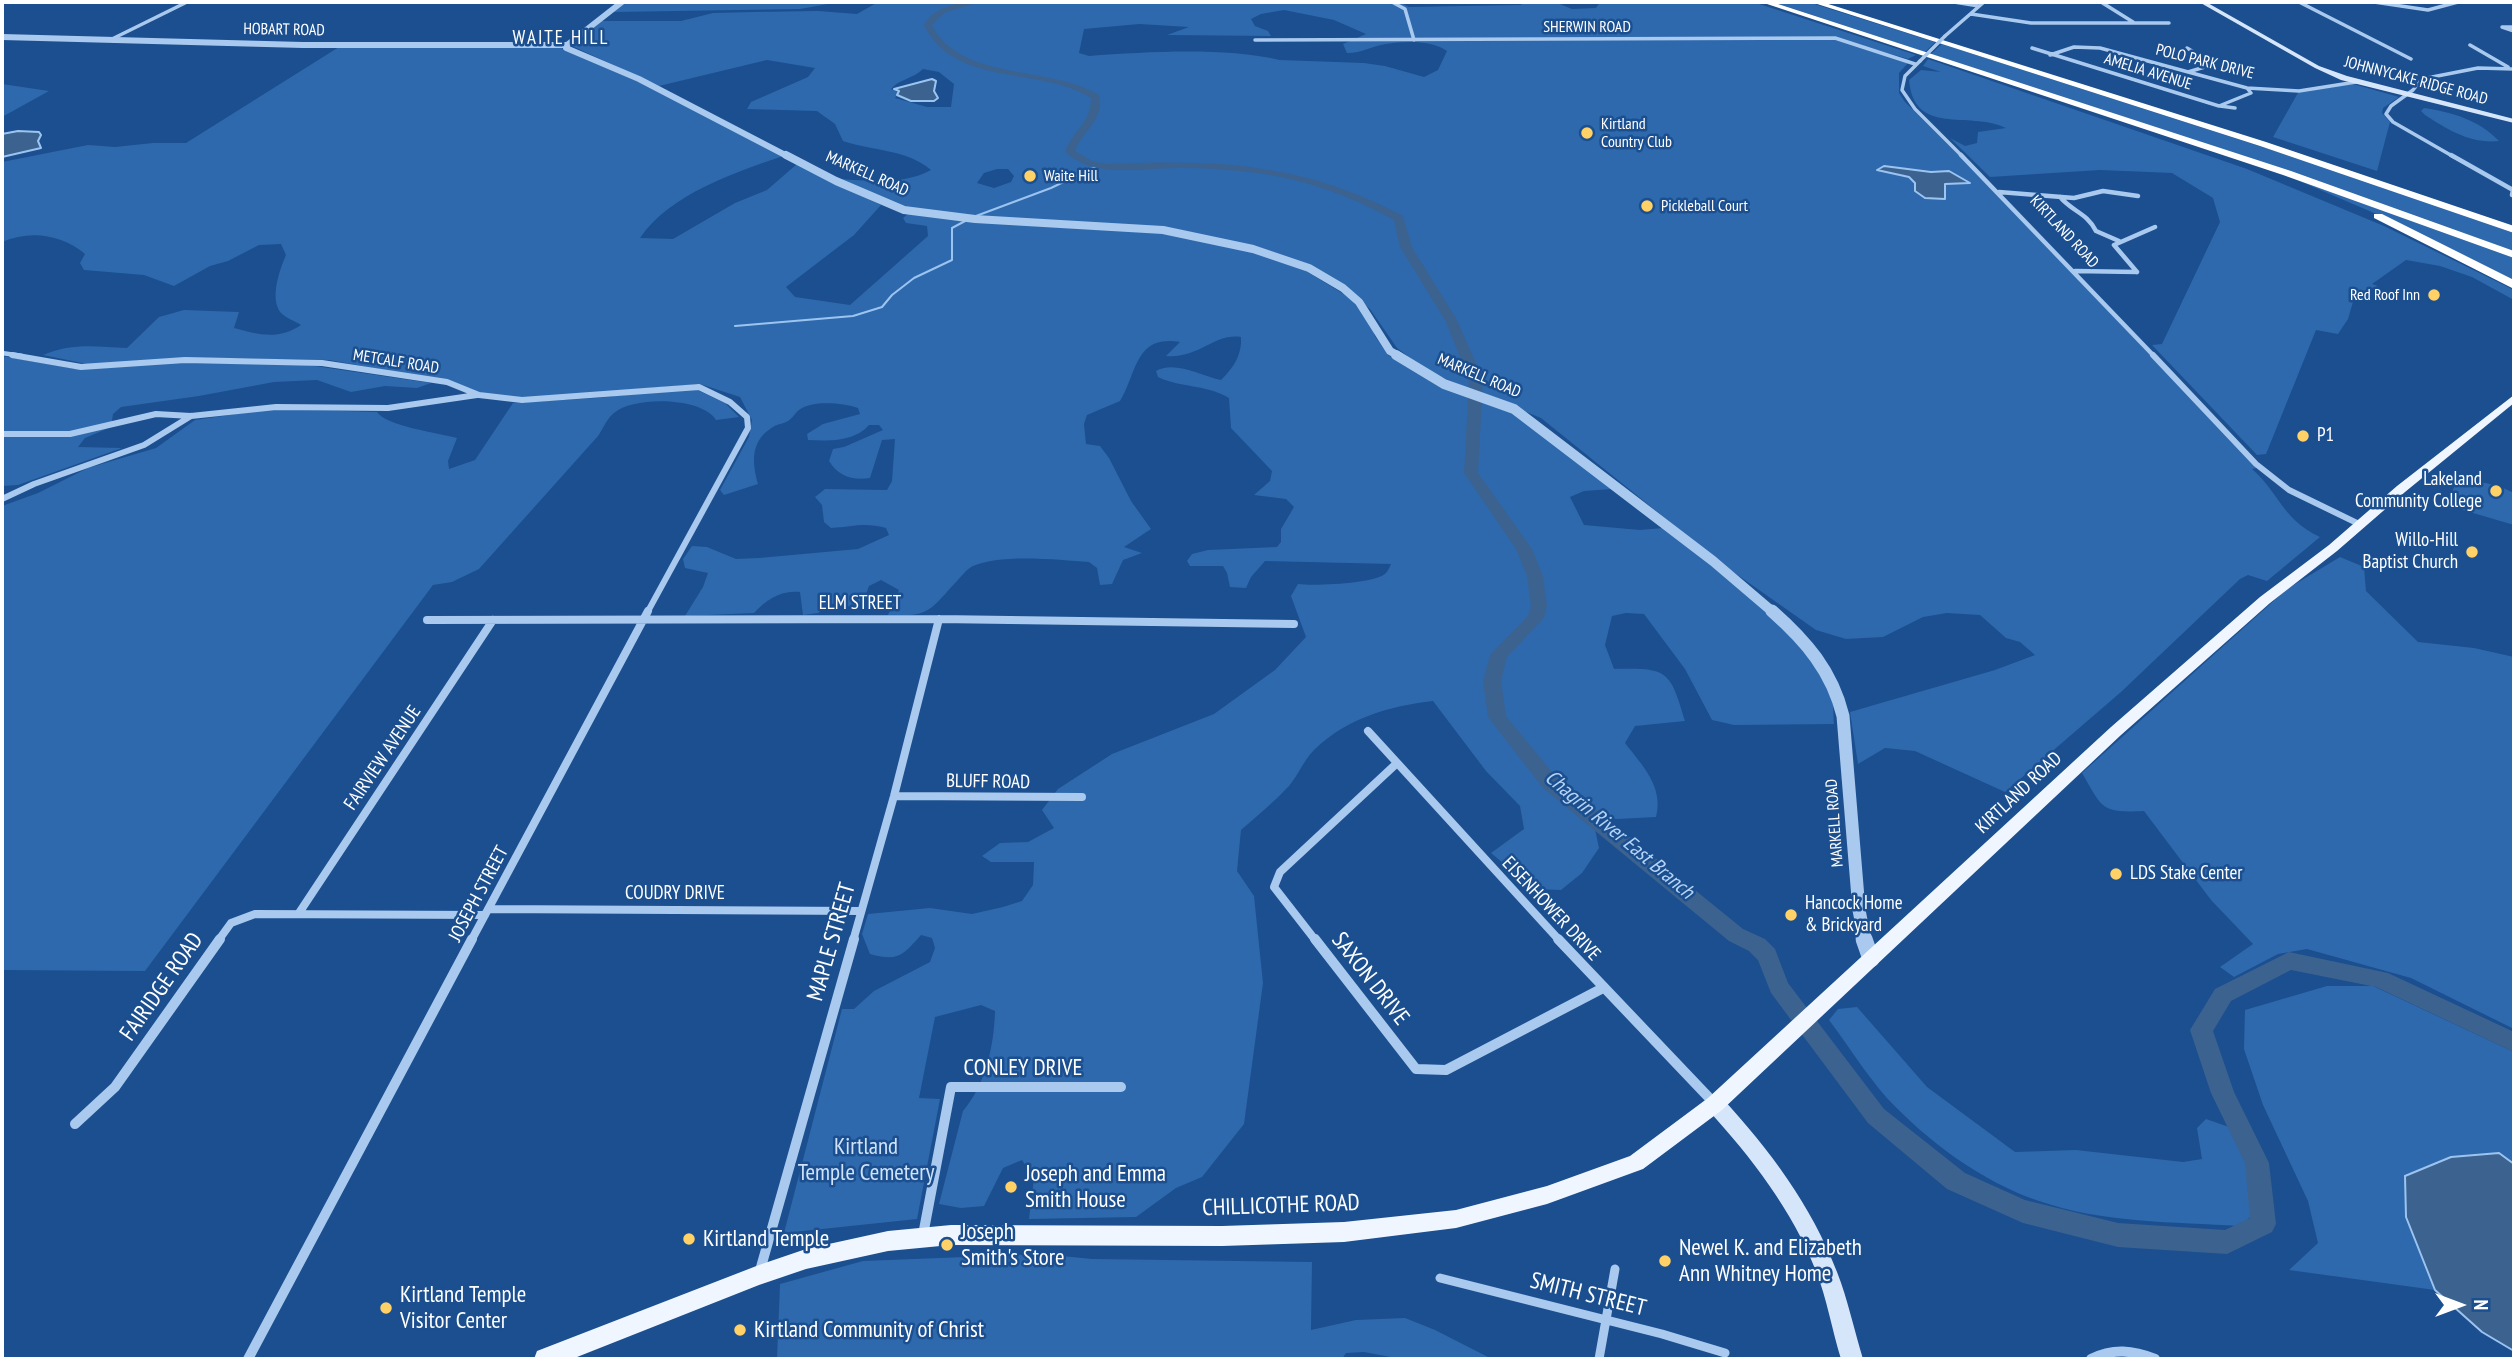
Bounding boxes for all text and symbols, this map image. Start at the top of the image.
street label: SHERWIN ROAD [1543,17,1631,37]
street label: HOBART ROAD [243,20,325,40]
district label: WAITE HILL [514,28,608,50]
street label: POLO PARK DRIVE [2154,41,2256,83]
street label: AMELIA AVENUE [2102,50,2194,94]
street label: JOHNNYCAKE RIDGE ROAD [2342,53,2490,109]
place label: Kirtland Country Club [1601,114,1672,152]
marker: Kirtland Country Club [1579,125,1595,141]
street label: MARKELL ROAD [823,147,911,201]
place label: Waite Hill [1044,166,1098,186]
marker: Waite Hill [1022,168,1038,184]
street label: KIRTLAND ROAD [2026,192,2102,272]
place label: Pickleball Court [1661,196,1748,216]
marker: Pickleball Court [1639,198,1655,214]
place label: Red Roof Inn [2350,285,2420,305]
marker: Red Roof Inn [2426,287,2442,303]
street label: METCALF ROAD [352,346,440,378]
street label: MARKELL ROAD [1435,350,1523,402]
place label: P1 [2317,425,2334,447]
marker: P1 [2295,428,2311,444]
place label: Lakeland Community College [2355,469,2482,513]
marker: Lakeland Community College [2488,483,2504,499]
place label: Willo-Hill Baptist Church [2363,530,2458,574]
marker: Willo-Hill Baptist Church [2464,544,2480,560]
street label: ELM STREET [819,593,901,615]
street label: FAIRVIEW AVENUE [340,701,426,815]
street label: KIRTLAND ROAD [1971,747,2067,839]
water label: Chagrin River East Branch [1539,765,1699,905]
street label: BLUFF ROAD [946,770,1030,794]
street label: MARKELL ROAD [1822,778,1848,868]
street label: JOSEPH STREET [444,842,514,946]
street label: EISENHOWER DRIVE [1497,852,1605,966]
place label: LDS Stake Center [2130,863,2243,885]
marker: LDS Stake Center [2108,866,2124,882]
street label: MAPLE STREET [802,880,862,1004]
street label: COUDRY DRIVE [625,883,725,905]
place label: Hancock Home & Brickyard [1805,893,1903,937]
marker: Hancock Home & Brickyard [1783,907,1799,923]
street label: SAXON DRIVE [1325,927,1415,1031]
street label: FAIRIDGE ROAD [115,928,209,1046]
street label: CONLEY DRIVE [964,1054,1082,1082]
park label: Kirtland Temple Cemetery [798,1133,934,1187]
place label: Joseph and Emma Smith House [1025,1160,1166,1214]
marker: Joseph and Emma Smith House [1003,1179,1019,1195]
street label: CHILLICOTHE ROAD [1202,1189,1360,1223]
place label: Joseph Smith's Store [961,1218,1065,1272]
place label: Kirtland Temple [703,1225,829,1253]
marker: Kirtland Temple [681,1231,697,1247]
place label: Newel K. and Elizabeth Ann Whitney Home [1679,1234,1862,1288]
marker: Joseph Smith's Store [939,1237,955,1253]
marker: Newel K. and Elizabeth Ann Whitney Home [1657,1253,1673,1269]
street label: SMITH STREET [1527,1267,1649,1323]
north arrow [2425,1270,2495,1340]
place label: Kirtland Temple Visitor Center [400,1281,526,1335]
marker: Kirtland Temple Visitor Center [378,1300,394,1316]
text: N [2469,1300,2493,1310]
place label: Kirtland Community of Christ [754,1316,984,1344]
marker: Kirtland Community of Christ [732,1322,748,1338]

